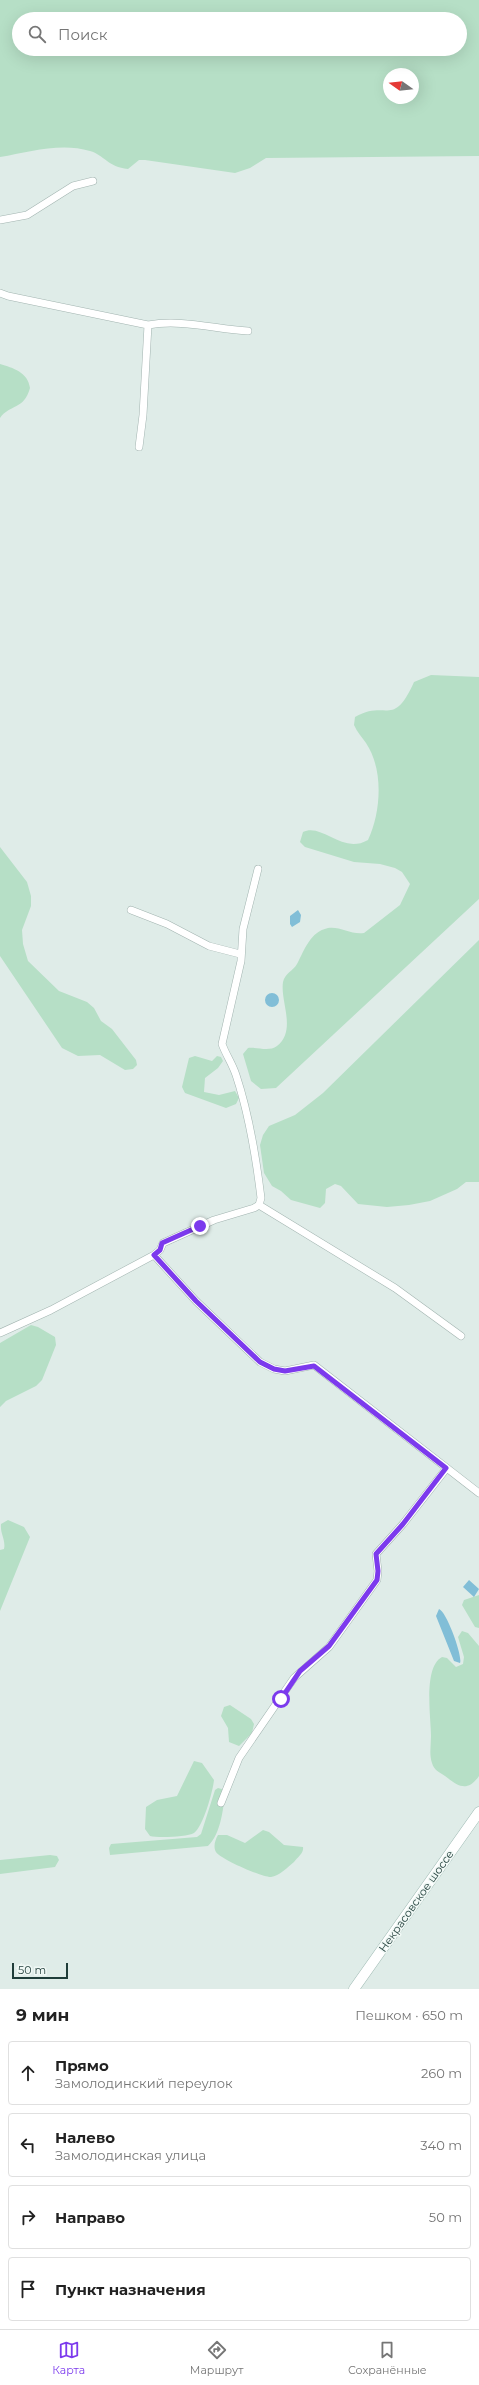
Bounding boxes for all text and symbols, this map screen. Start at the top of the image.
search box [12,12,467,56]
icon: search [26,23,48,45]
text: Поиск [58,25,107,44]
north arrow [383,68,419,104]
route end [191,1217,209,1235]
route start [272,1690,290,1708]
street label: Некрасовское шоссе [376,1847,457,1955]
scale bar [12,1961,68,1980]
text: 50 m [18,1963,46,1977]
text: 9 мин [16,2005,69,2025]
text: Пешком · 650 m [355,2007,463,2023]
text: Прямо [55,2056,109,2075]
icon: ahead [17,2062,39,2084]
text: 260 m [421,2065,462,2081]
text: Замолодинский переулок [55,2075,233,2091]
text: Налево [55,2128,115,2147]
icon: left [17,2134,39,2156]
text: 340 m [420,2137,462,2153]
text: Замолодинская улица [55,2147,206,2163]
icon: right [17,2206,39,2228]
text: Направо [55,2208,125,2227]
text: 50 m [429,2209,462,2225]
icon: arrive [17,2278,39,2300]
text: Пункт назначения [55,2280,206,2299]
tab: Карта [52,2339,85,2377]
tab: Маршрут [190,2339,243,2377]
tab: Сохранённые [348,2339,427,2377]

